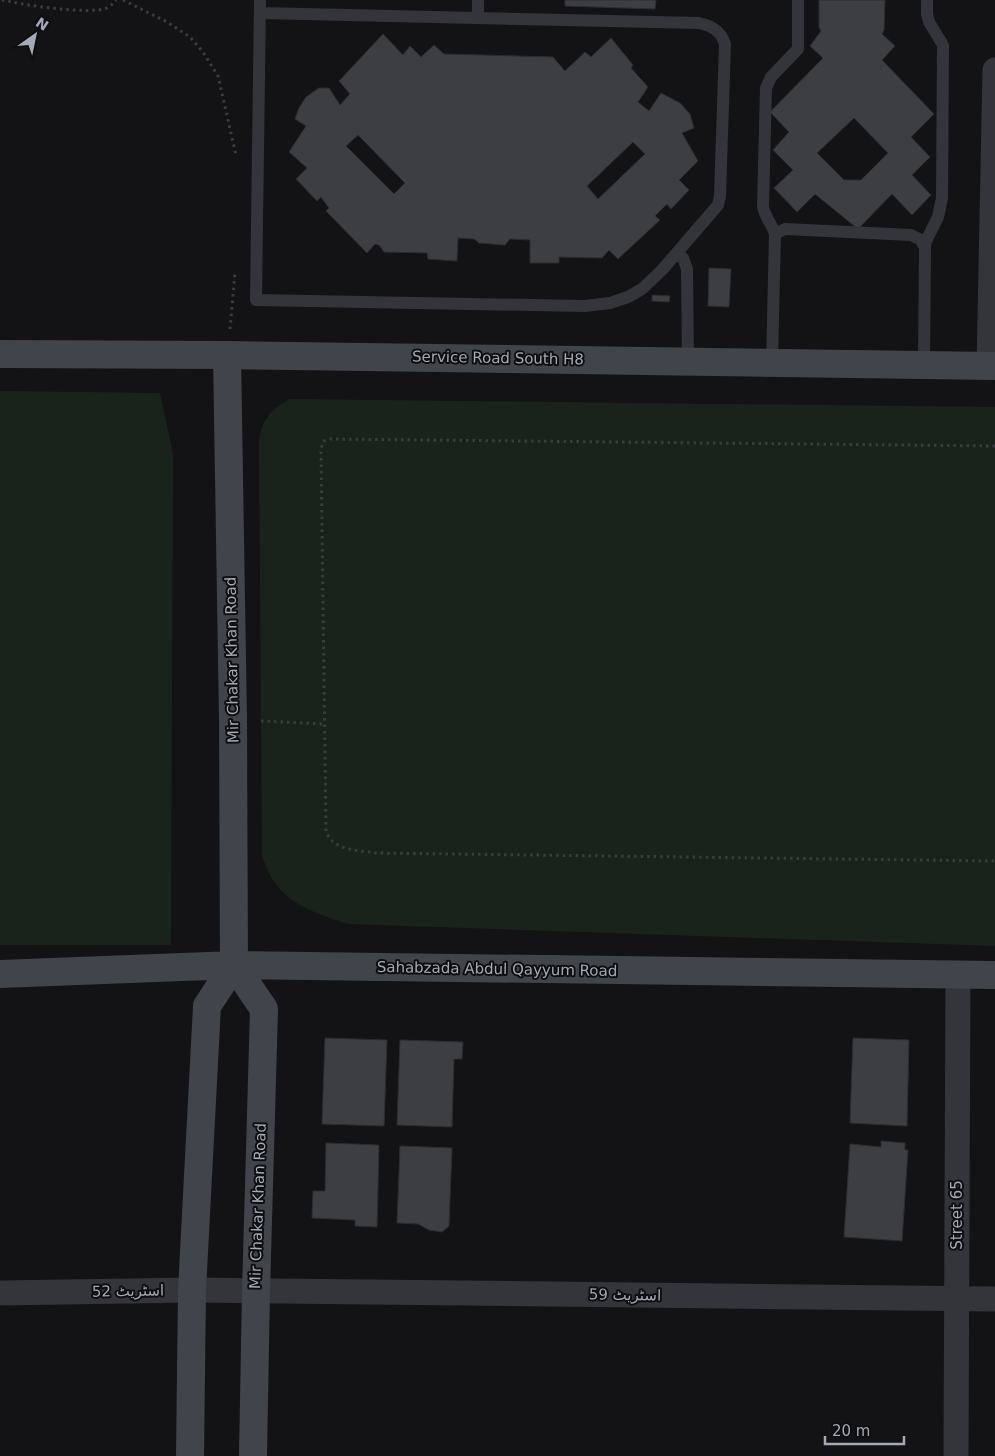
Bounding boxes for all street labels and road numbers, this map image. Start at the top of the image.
street label: Service Road South H8 [412,348,584,368]
street label: Mir Chakar Khan Road [222,577,242,743]
street label: Sahabzada Abdul Qayyum Road [377,958,617,980]
street label: Mir Chakar Khan Road [246,1123,270,1289]
street label: Street 65 [948,1180,966,1250]
street label: اسٹریٹ 52 [92,1281,164,1301]
street label: اسٹریٹ 59 [589,1285,661,1305]

